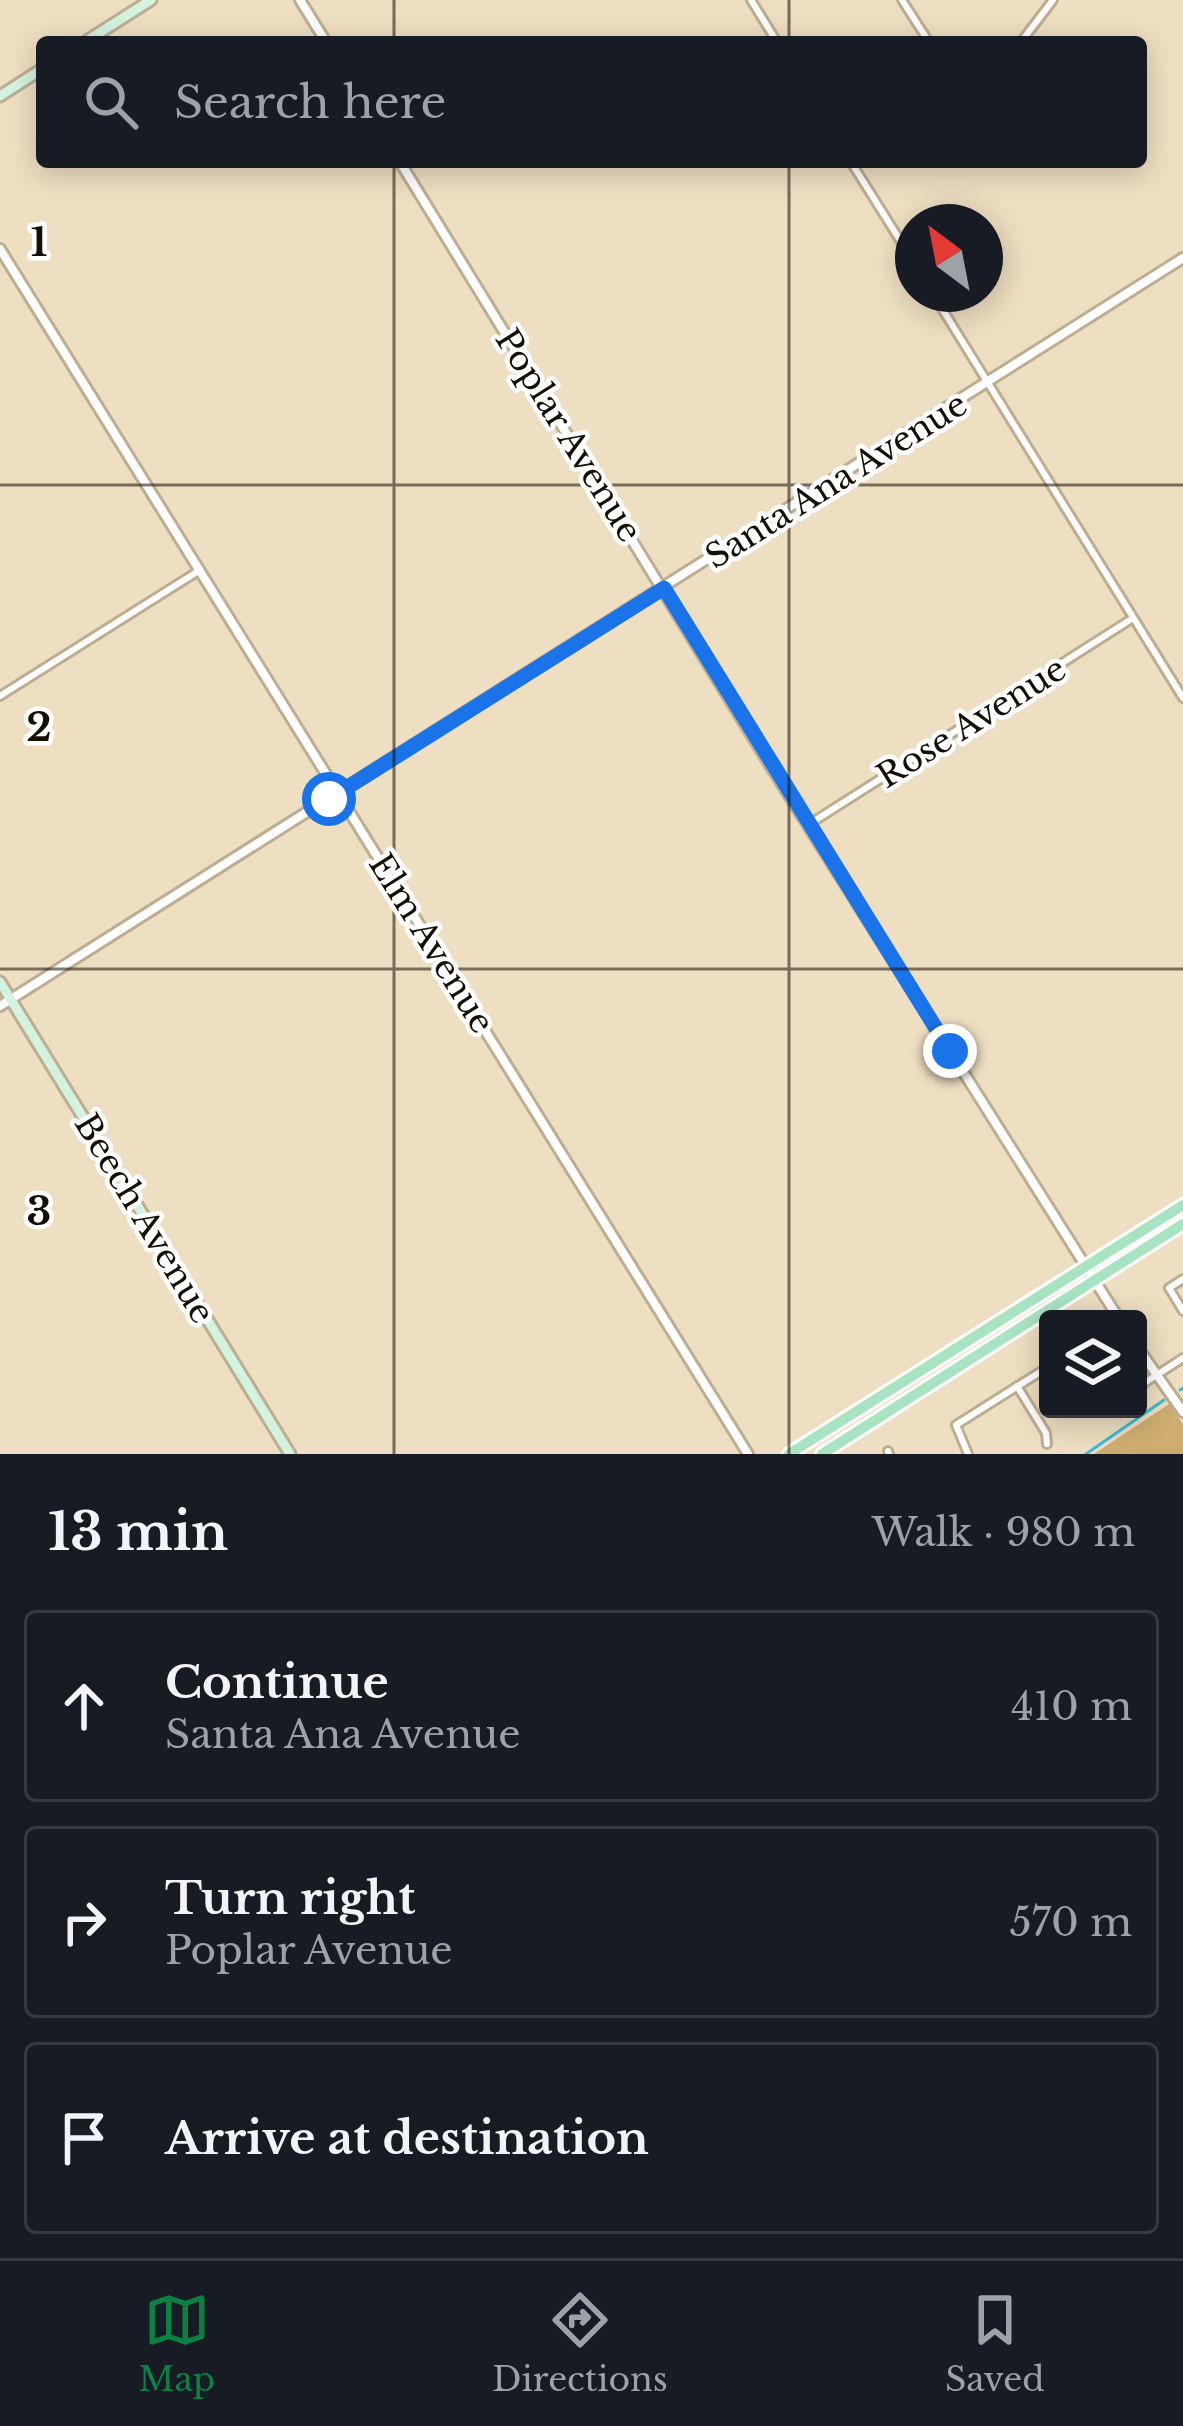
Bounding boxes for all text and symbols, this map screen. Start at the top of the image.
search box [36,36,1147,168]
icon: search [78,69,144,135]
text: Search here [174,74,446,130]
north arrow [895,204,1003,312]
text: 1 [30,218,48,267]
street label: Poplar Avenue [487,321,650,549]
street label: Santa Ana Avenue [698,383,975,578]
street label: Rose Avenue [869,648,1073,797]
text: 2 [26,703,52,752]
route start [302,772,356,826]
street label: Elm Avenue [360,846,503,1041]
route end [923,1024,977,1078]
street label: Beech Avenue [66,1106,223,1331]
text: 3 [27,1187,51,1236]
map controls [1039,1310,1147,1418]
button: layers [1039,1310,1147,1418]
text: 13 min [48,1501,228,1564]
text: Walk · 980 m [872,1508,1135,1557]
text: Continue [165,1654,389,1710]
icon: ahead [51,1673,117,1739]
text: 410 m [1011,1682,1132,1731]
text: Santa Ana Avenue [165,1710,521,1759]
text: Turn right [165,1870,415,1926]
icon: right [51,1889,117,1955]
text: 570 m [1009,1898,1132,1947]
text: Poplar Avenue [165,1926,453,1975]
icon: arrive [51,2105,117,2171]
text: Arrive at destination [165,2110,649,2166]
tab: Map [139,2287,215,2400]
tab: Directions [492,2287,668,2400]
tab: Saved [945,2287,1044,2400]

